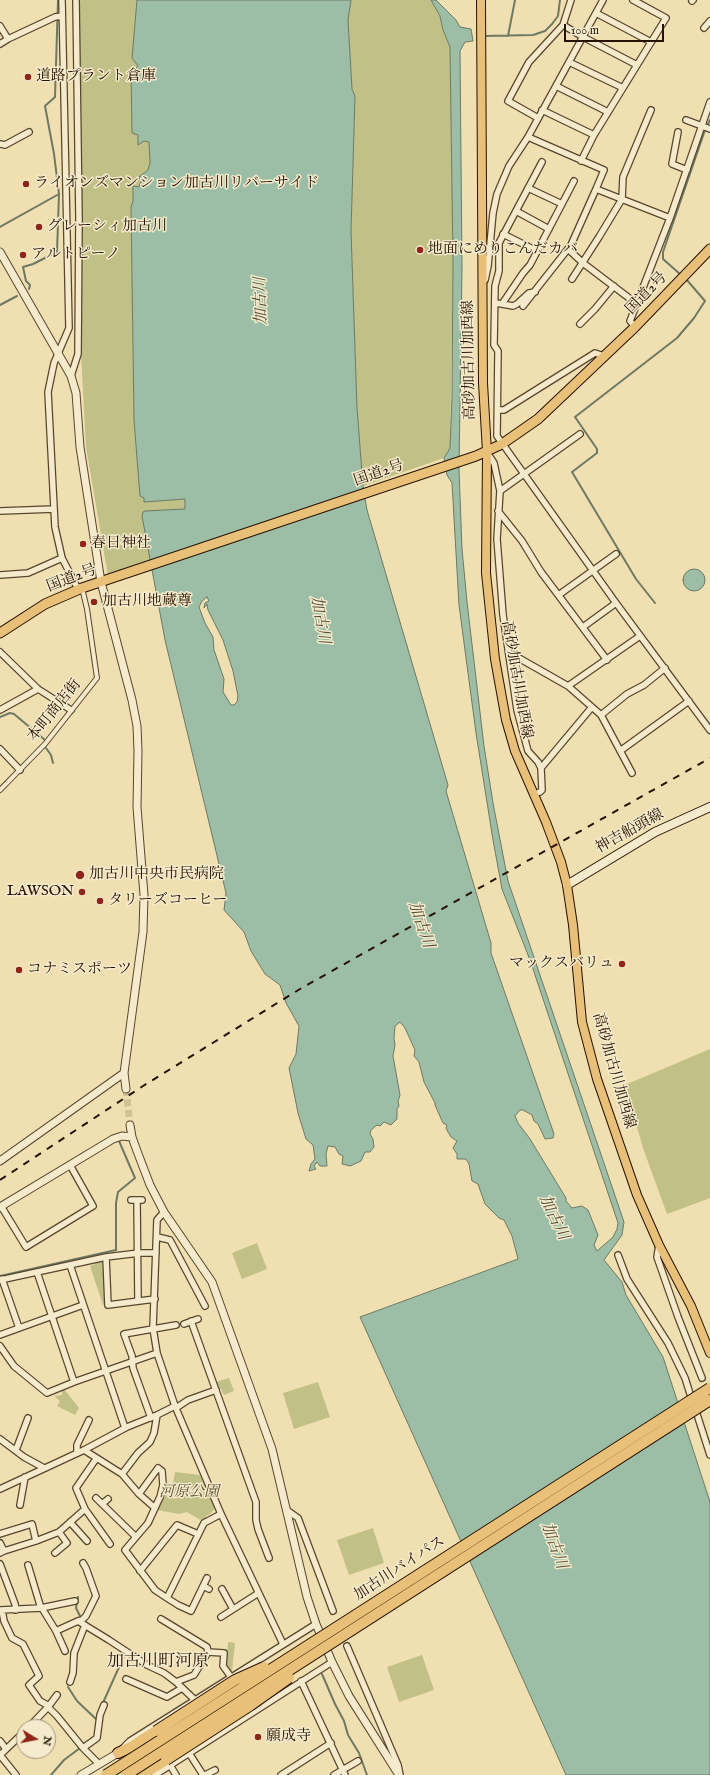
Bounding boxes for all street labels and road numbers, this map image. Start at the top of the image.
street label: 国道2号 [622,269,672,319]
street label: 高砂加古川加西線 [460,300,480,420]
street label: 国道2号 [351,457,407,491]
street label: 国道2号 [44,561,100,597]
street label: 高砂加古川加西線 [497,619,535,741]
street label: 本町商店街 [24,676,86,746]
street label: 神吉船頭線 [593,806,667,858]
street label: 高砂加古川加西線 [588,1011,638,1131]
street label: 加古川バイパス [351,1533,449,1605]

